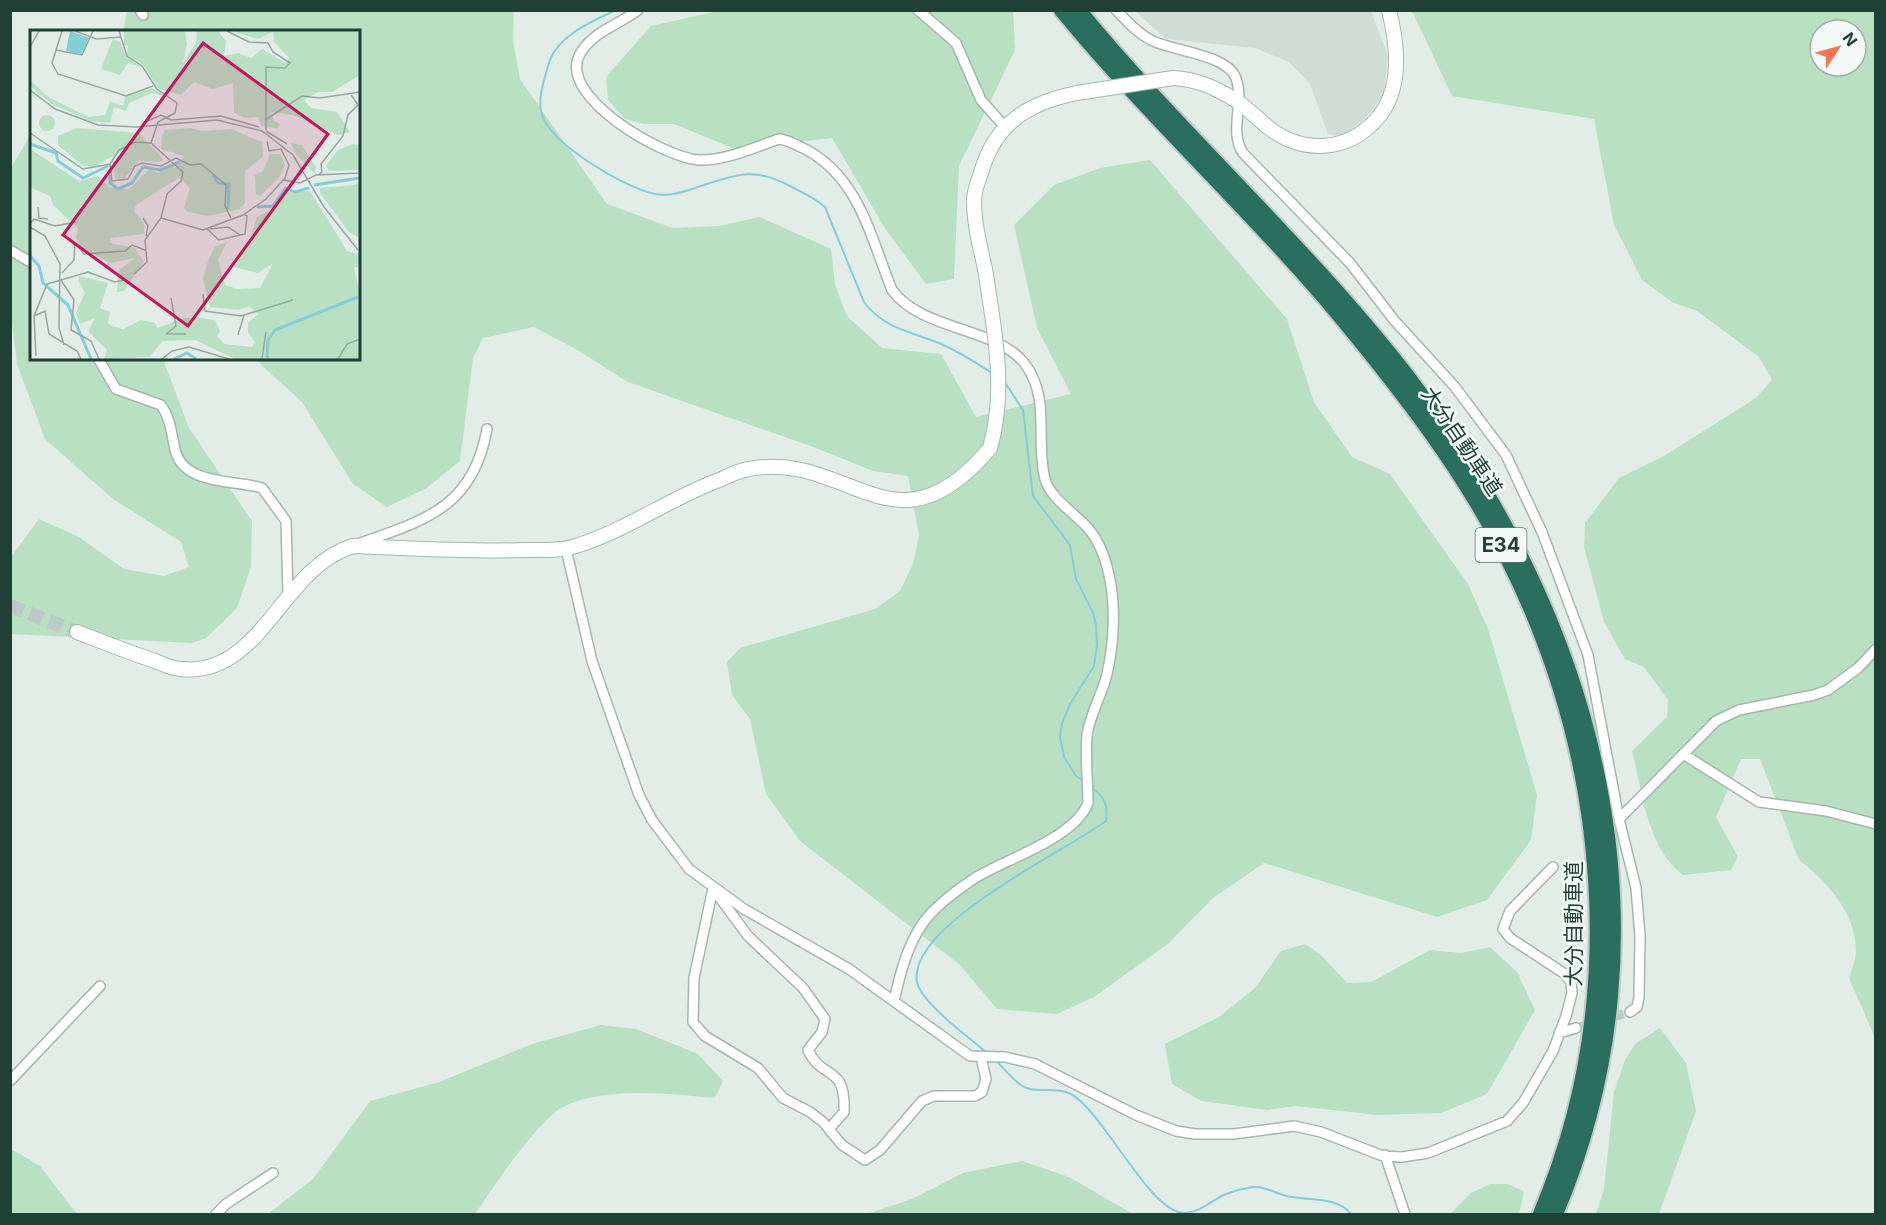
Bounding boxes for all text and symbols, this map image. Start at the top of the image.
north arrow [1808,18,1868,78]
text: N [1838,28,1862,50]
inset map [30,30,360,360]
street label: 大分自動車道 [1416,382,1508,500]
road number: E34 [1476,528,1526,562]
street label: 大分自動車道 [1561,861,1586,987]

